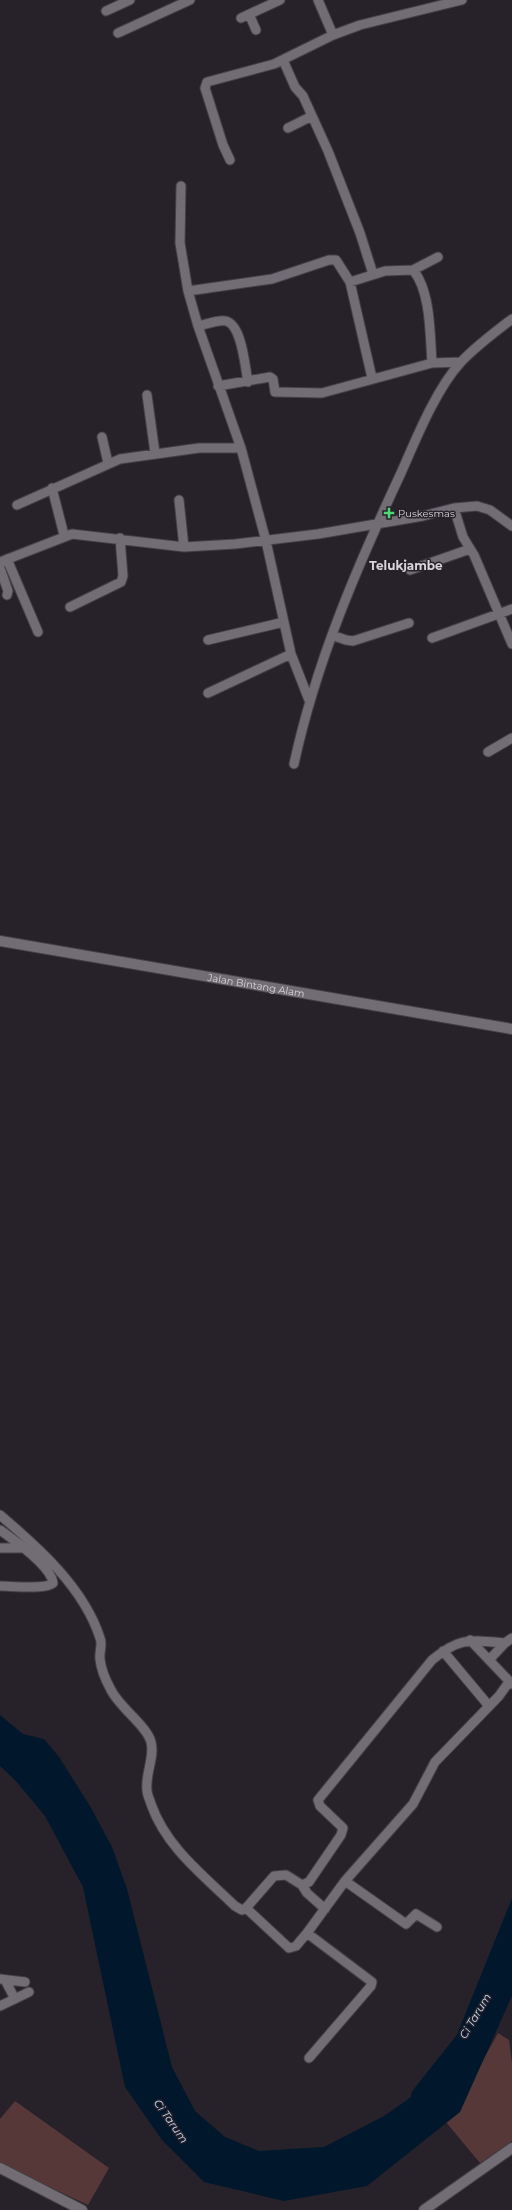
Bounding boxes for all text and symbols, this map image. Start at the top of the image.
marker: Puskesmas [383,507,395,519]
place label: Puskesmas [398,507,455,520]
district label: Telukjambe [369,558,443,573]
street label: Jalan Bintang Alam [206,971,306,1000]
water label: Ci Tarum [456,1991,494,2041]
water label: Ci Tarum [151,2096,191,2146]

